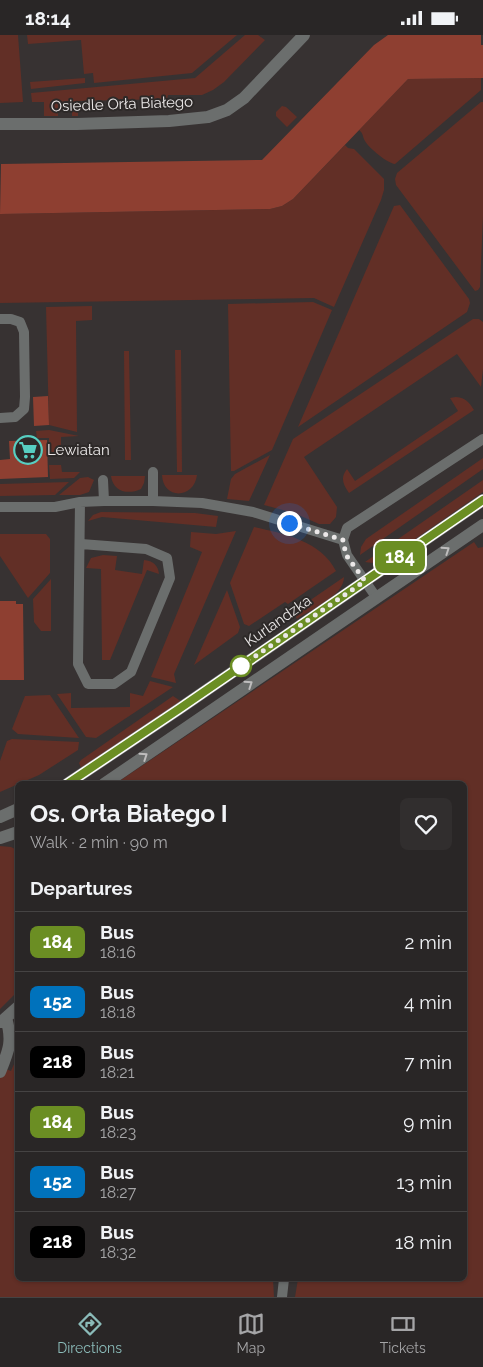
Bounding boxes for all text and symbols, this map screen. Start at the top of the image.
text: 18:14 [25,7,71,29]
street label: Osiedle Orła Białego [51,93,193,115]
supermarket icon: Lewiatan [13,435,43,465]
place label: Lewiatan [47,441,110,459]
your location [277,511,302,536]
line badge: 184 [371,541,429,573]
text: 184 [385,546,415,567]
one-way arrow [440,547,450,556]
street label: Kurlandzka [241,591,315,651]
unlabelled marker [230,655,252,677]
one-way arrow [243,681,253,690]
one-way arrow [138,753,148,762]
button: heart [400,798,452,850]
text: Os. Orła Białego I [30,799,228,828]
text: Walk · 2 min · 90 m [30,833,168,852]
text: Departures [30,877,132,899]
text: Bus [100,921,134,943]
text: 184 [42,931,73,952]
text: 2 min [405,931,452,953]
text: 18:16 [100,943,136,962]
text: Bus [100,981,134,1003]
text: 152 [43,991,72,1012]
text: 4 min [404,991,452,1013]
text: 18:18 [100,1003,136,1022]
text: Bus [100,1041,134,1063]
text: 218 [43,1051,72,1072]
text: 7 min [404,1051,452,1073]
text: 18:21 [100,1063,135,1082]
text: Bus [100,1101,134,1123]
text: 184 [42,1111,73,1132]
text: 9 min [403,1111,452,1133]
text: 18:23 [100,1123,136,1142]
text: Bus [100,1161,134,1183]
text: 152 [43,1171,72,1192]
text: 13 min [396,1171,452,1193]
text: 18:27 [100,1183,136,1202]
text: Bus [100,1221,134,1243]
text: 218 [43,1231,72,1252]
text: 18 min [395,1231,452,1253]
text: 18:32 [100,1243,136,1262]
tab: Directions [57,1310,122,1356]
tab: Map [237,1310,265,1356]
tab: Tickets [380,1310,426,1356]

